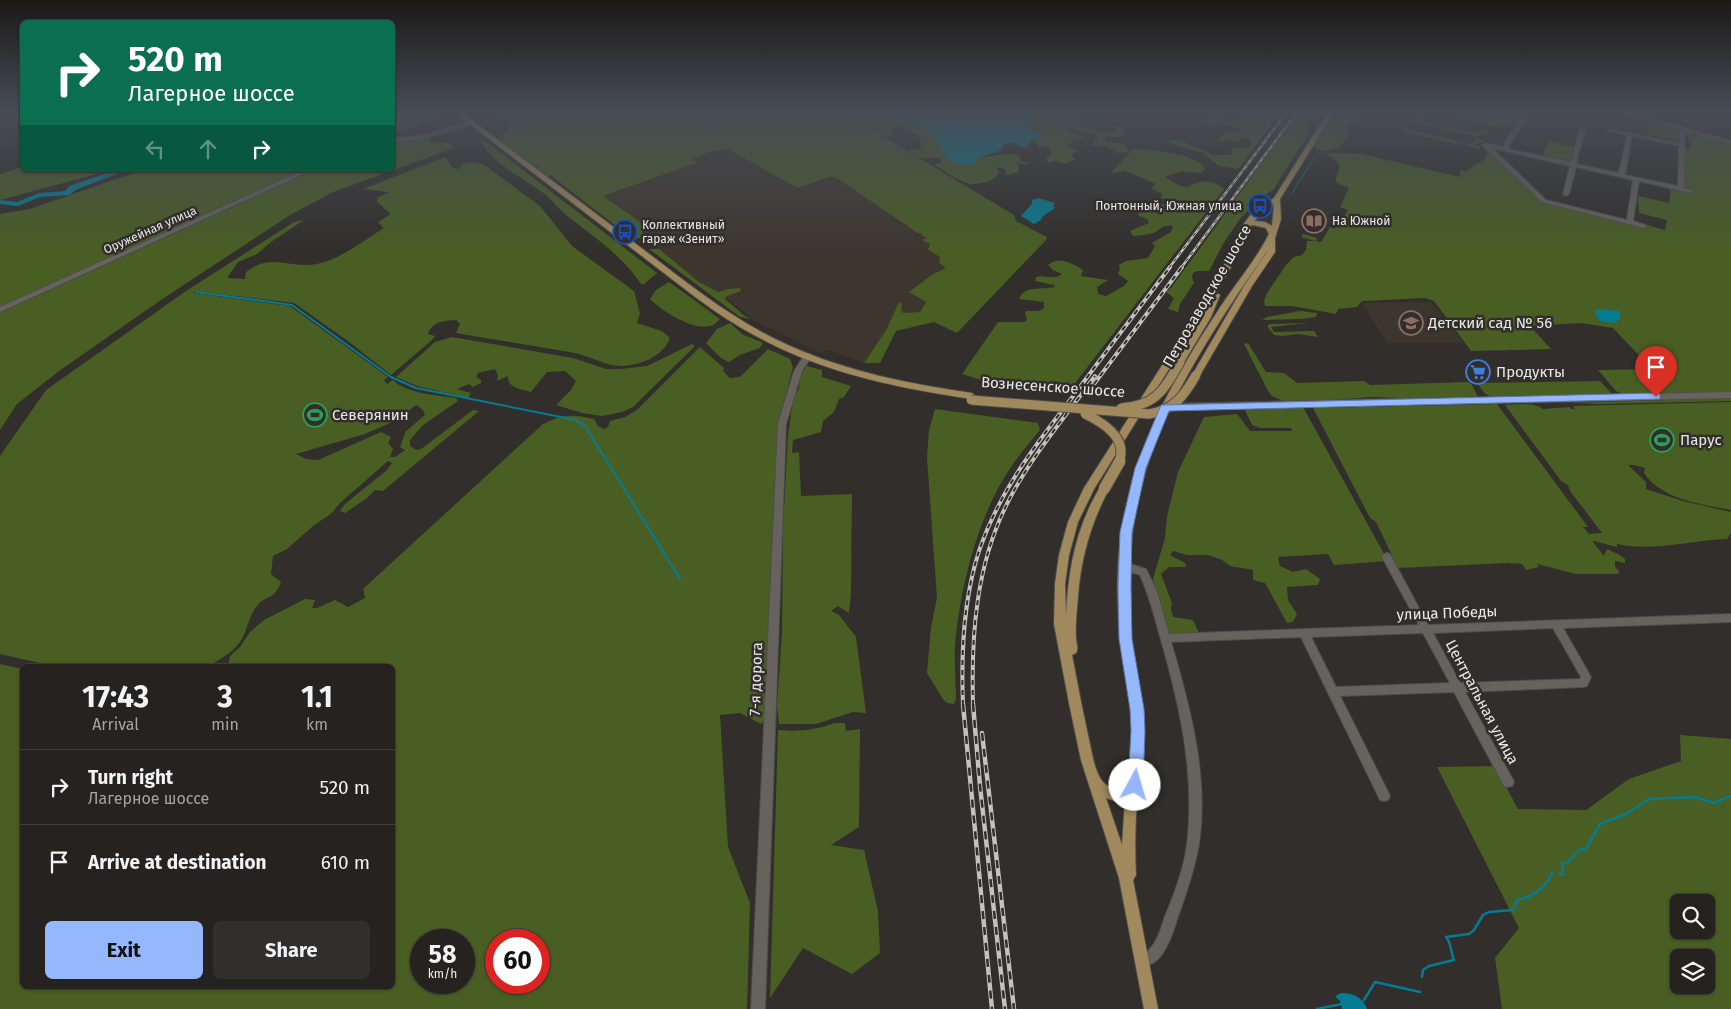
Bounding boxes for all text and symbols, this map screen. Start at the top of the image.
text: 520 m [128,38,223,80]
icon: right [45,40,110,105]
text: Лагерное шоссе [128,80,295,107]
icon: left [141,135,169,163]
icon: ahead [194,135,222,163]
icon: right [247,135,275,163]
bus stop icon: Понтонный, Южная улица [1247,193,1273,219]
place label: Понтонный, Южная улица [1095,199,1242,213]
street label: Оружейная улица [101,203,199,257]
library icon: На Южной [1301,208,1327,234]
place label: На Южной [1332,214,1391,228]
place label: Коллективный гараж «Зенит» [642,218,725,246]
bus stop icon: Коллективный гараж «Зенит» [612,219,638,245]
street label: Петрозаводское шоссе [1159,222,1255,370]
school or university icon: Детский сад № 56 [1398,310,1424,336]
place label: Детский сад № 56 [1427,314,1552,332]
pin [1635,346,1677,397]
icon: arrive [1642,353,1670,381]
supermarket icon: Продукты [1465,359,1491,385]
place label: Продукты [1496,363,1565,381]
street label: Вознесенское шоссе [980,373,1126,401]
sports icon: Северянин [302,402,328,428]
place label: Северянин [332,406,409,424]
sports icon: Парус [1649,427,1675,453]
place label: Парус [1680,431,1722,449]
street label: улица Победы [1396,602,1498,624]
street label: Центральная улица [1442,637,1522,767]
street label: 7-я дорога [746,642,766,716]
text: 17:43 [82,679,149,715]
text: 3 [217,679,233,715]
text: 1.1 [301,679,333,715]
text: Arrival [92,715,139,734]
text: min [211,715,239,734]
text: km [306,715,328,734]
position arrow [1108,758,1160,810]
text: Turn right [88,766,173,789]
icon: right [45,773,73,801]
text: 520 m [319,776,370,799]
text: Лагерное шоссе [88,789,209,808]
icon: arrive [45,848,73,876]
text: Arrive at destination [88,851,267,874]
text: 610 m [321,851,370,874]
map controls [1670,894,1715,994]
button: search [1670,894,1715,939]
button: Exit [45,921,203,979]
button: Share [213,921,370,979]
speed limit sign: 60 [485,929,550,994]
text: 58 [429,940,456,970]
button: layers [1670,949,1715,994]
text: km/h [428,967,457,981]

